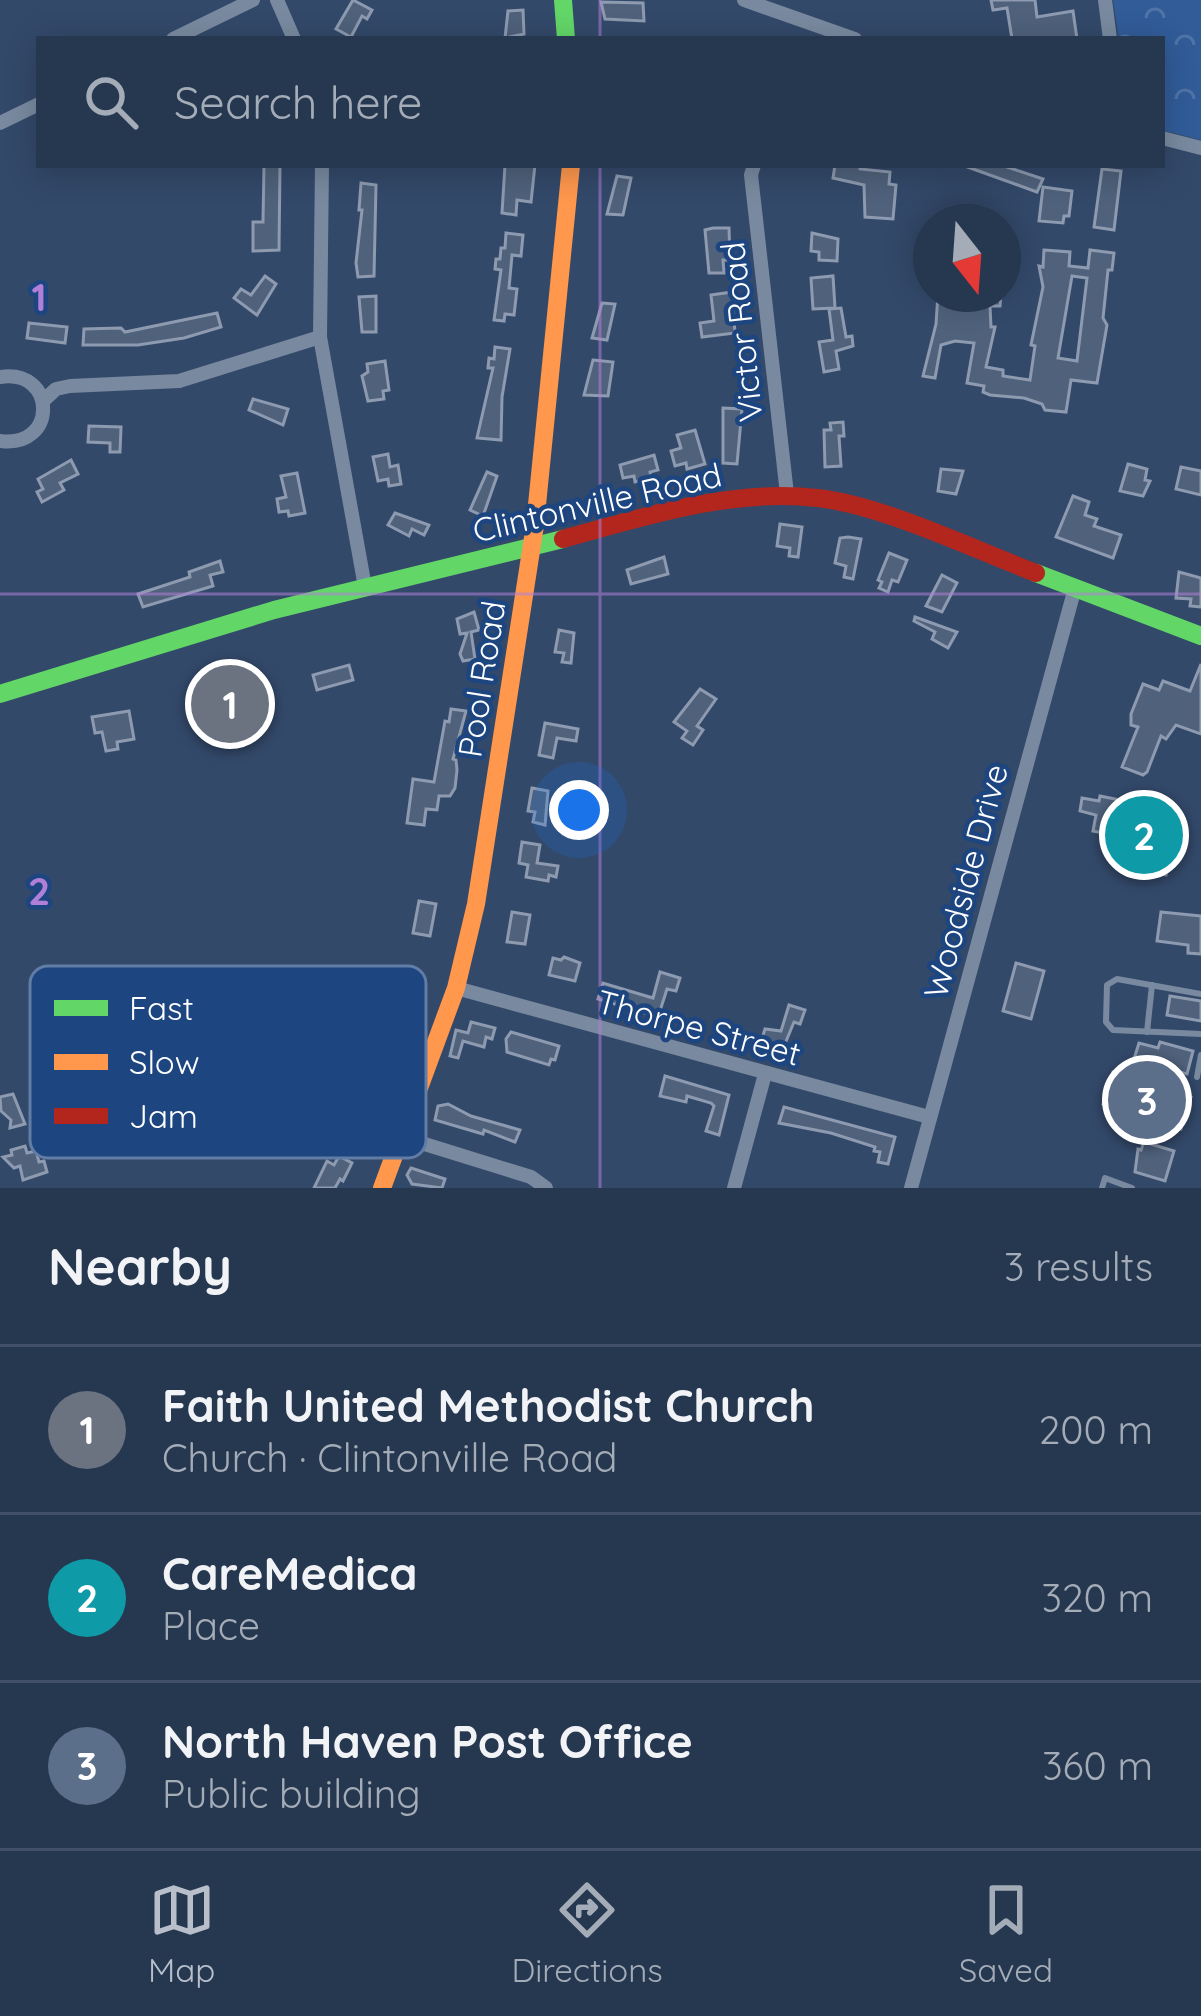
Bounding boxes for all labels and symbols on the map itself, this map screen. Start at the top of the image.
north arrow [913,204,1021,312]
street label: Victor Road [711,240,771,424]
text: 1 [31,272,47,321]
street label: Clintonville Road [469,453,725,551]
street label: Pool Road [448,598,514,760]
pin: 1 [191,659,269,749]
street label: Woodside Drive [914,759,1016,1003]
your location [549,780,609,840]
pin: 2 [1105,790,1183,880]
text: 2 [28,866,50,915]
legend [30,966,426,1158]
street label: Thorpe Street [593,980,805,1074]
text: Fast [129,987,194,1028]
text: Slow [129,1041,200,1082]
pin: 3 [1108,1055,1186,1145]
text: Jam [129,1095,198,1136]

